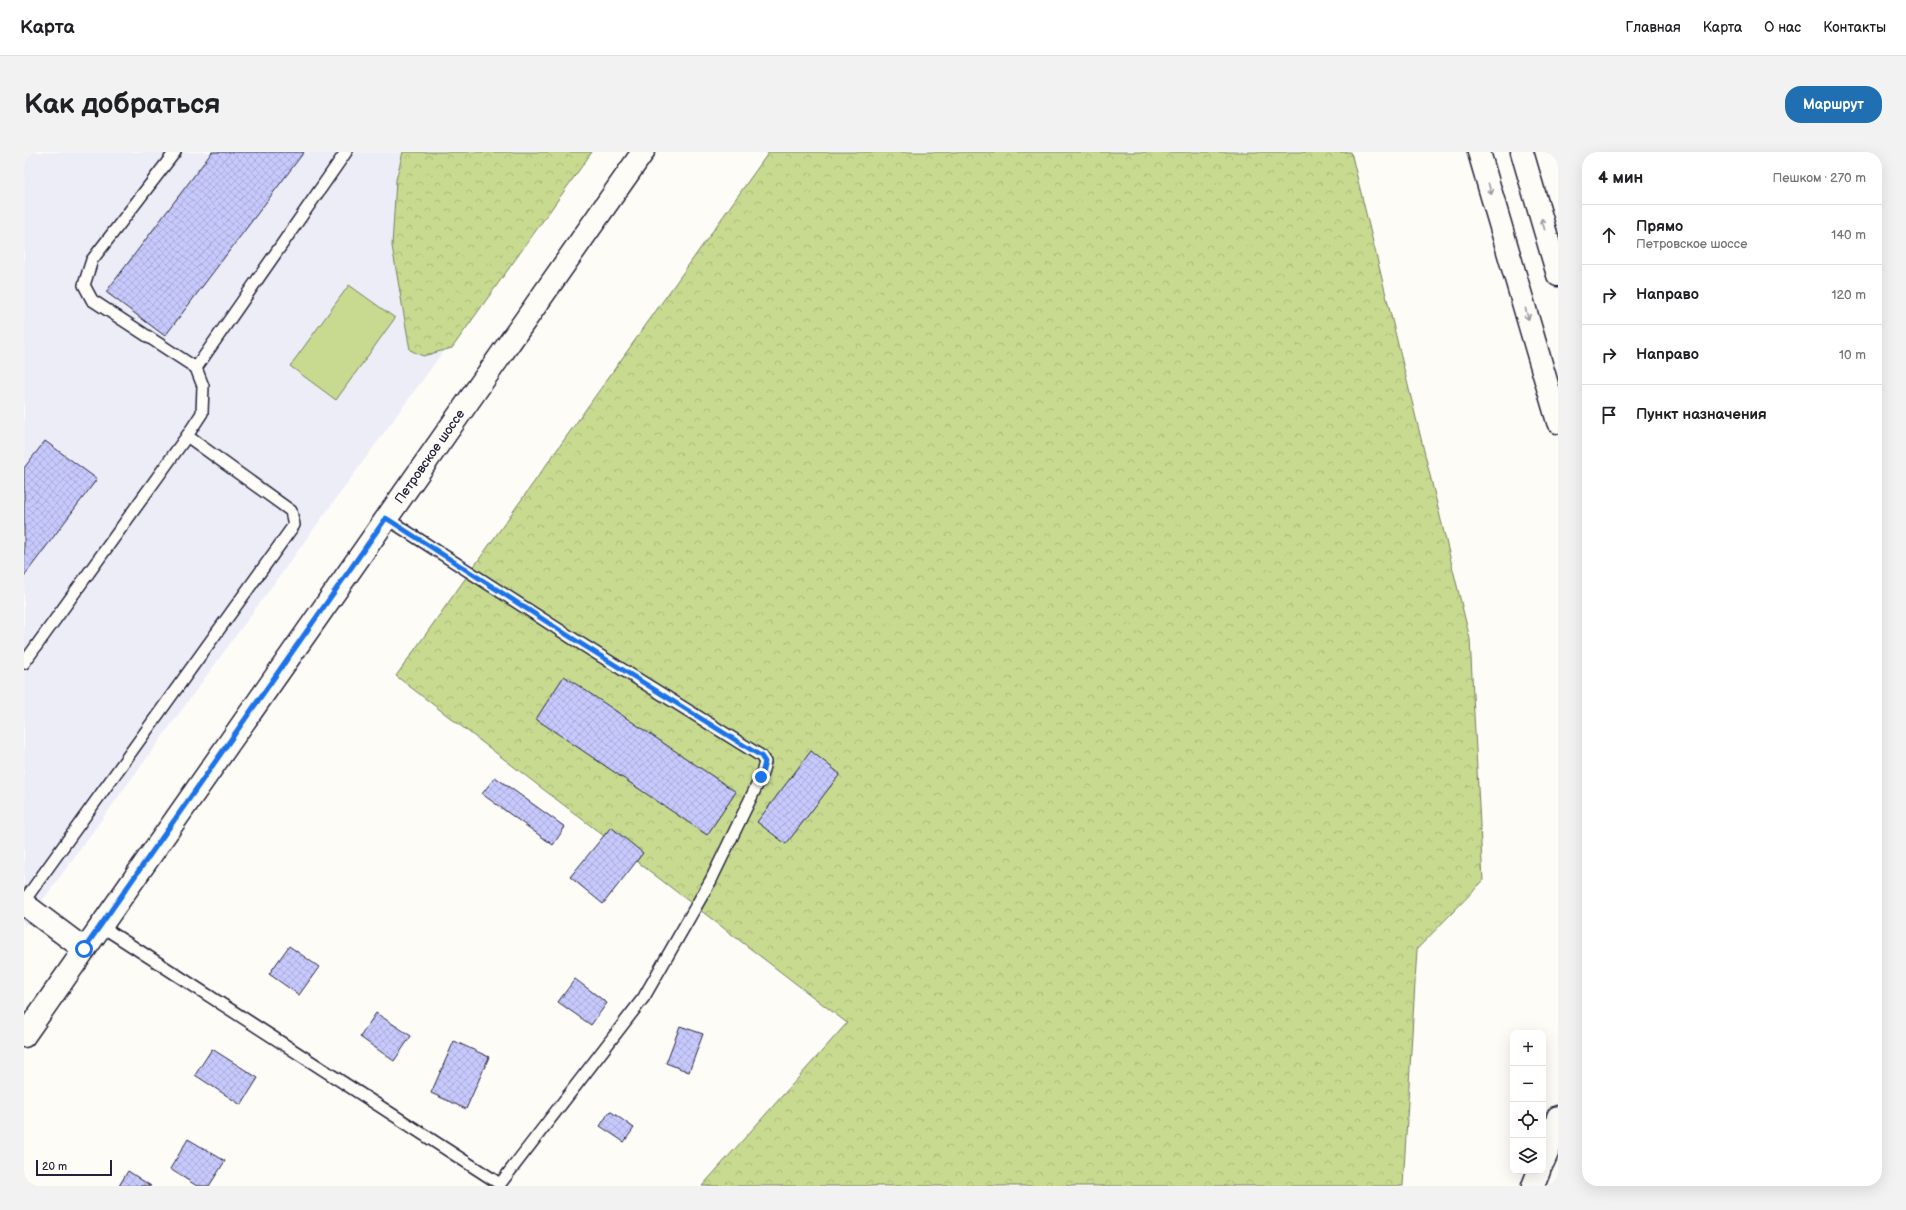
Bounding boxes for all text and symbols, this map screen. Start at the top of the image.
text: Карта [20,16,74,39]
text: Главная [1626,19,1681,36]
text: Карта [1703,19,1742,36]
text: О нас [1764,19,1801,36]
text: Контакты [1823,19,1886,36]
button: Маршрут [1785,86,1882,123]
text: Как добраться [24,88,221,121]
text: 4 мин [1598,168,1643,188]
text: Пешком · 270 m [1773,170,1866,186]
one-way arrow [1487,183,1494,196]
text: Прямо [1636,217,1683,236]
one-way arrow [1539,218,1546,231]
icon: ahead [1598,224,1620,246]
text: 140 m [1831,227,1866,243]
text: Петровское шоссе [1636,236,1747,252]
icon: right [1598,284,1620,306]
text: Направо [1636,285,1699,304]
text: 120 m [1831,287,1866,303]
one-way arrow [1524,307,1531,320]
icon: right [1598,344,1620,366]
text: Направо [1636,345,1699,364]
text: 10 m [1839,347,1866,363]
icon: arrive [1598,404,1620,426]
text: Пункт назначения [1636,405,1767,424]
street label: Петровское шоссе [391,406,468,507]
route end [752,768,770,786]
route start [75,940,93,958]
map controls [1510,1030,1546,1174]
button: + [1510,1030,1546,1066]
button: − [1510,1066,1546,1102]
button: locate [1510,1102,1546,1138]
button: layers [1510,1138,1546,1174]
scale bar [36,1158,112,1177]
text: 20 m [42,1160,67,1173]

